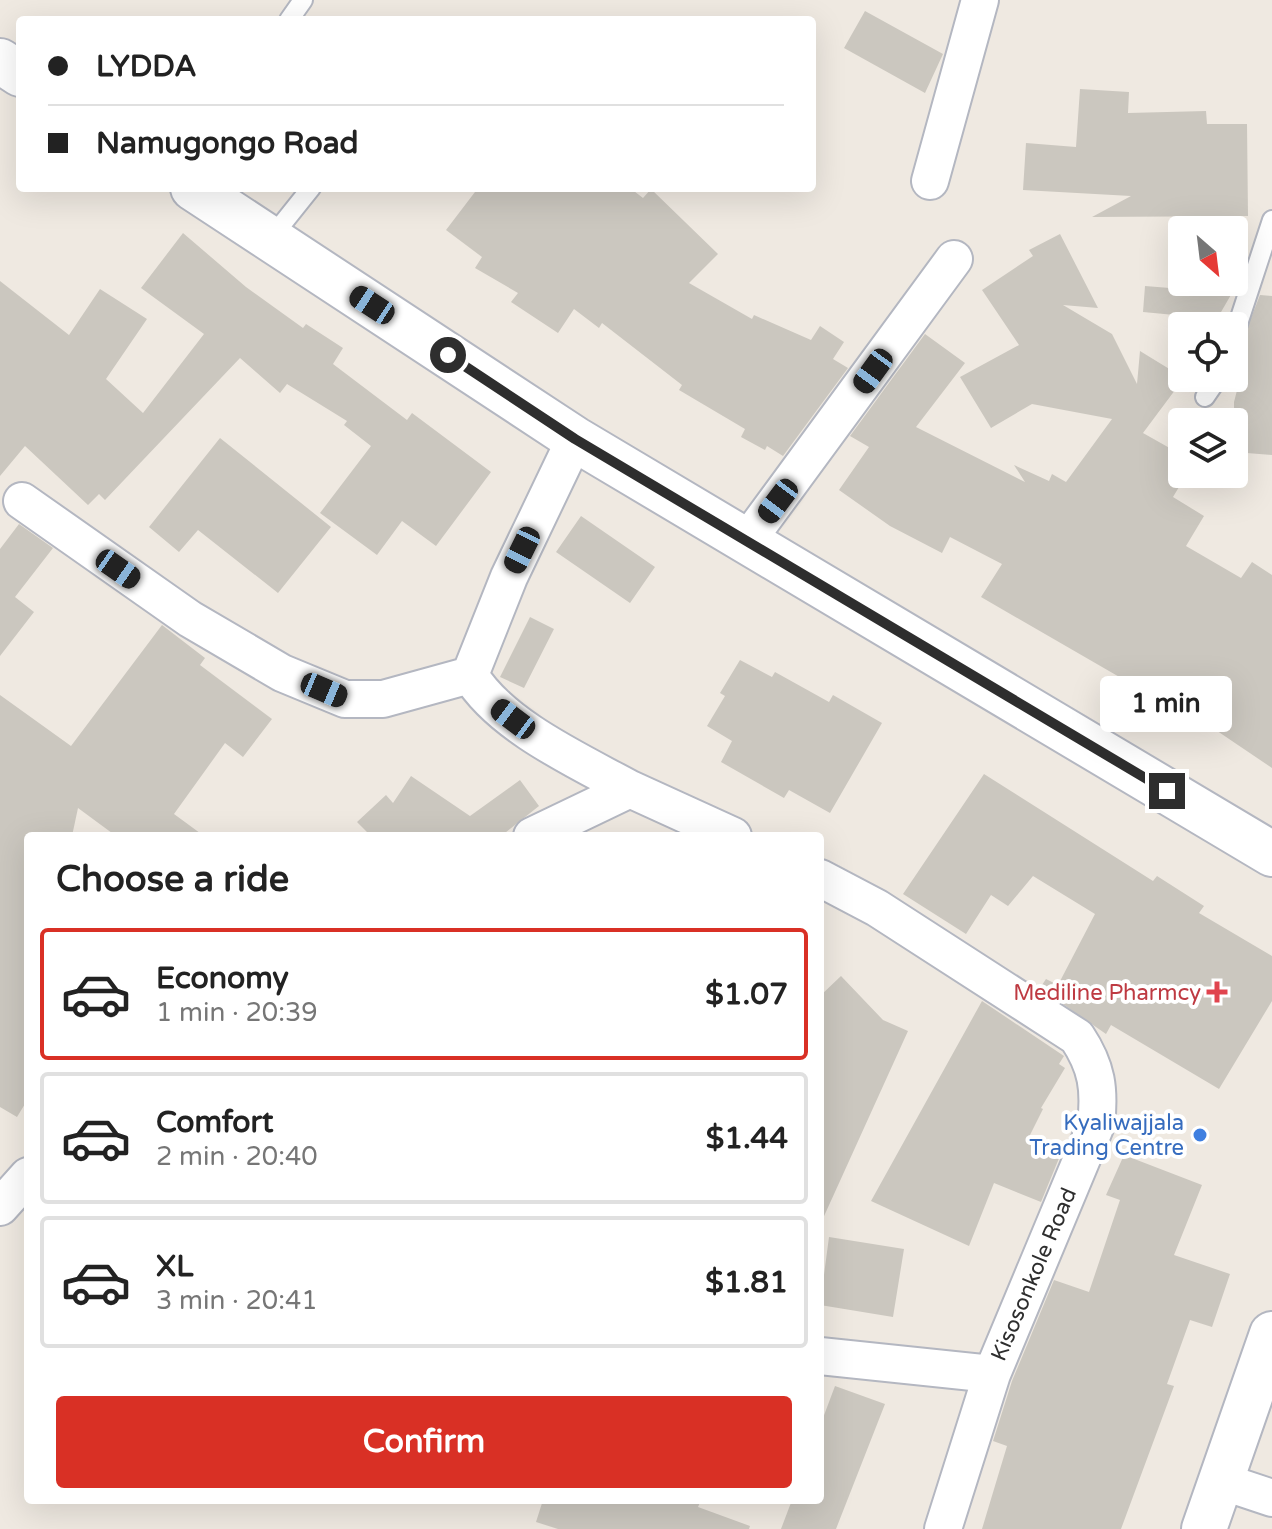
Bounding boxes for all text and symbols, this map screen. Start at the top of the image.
text: LYDDA [96,48,197,85]
text: Namugongo Road [96,125,358,162]
north arrow [1168,216,1248,296]
map controls [1168,216,1248,488]
car [345,282,399,328]
button: locate [1168,312,1248,392]
route start [430,337,466,373]
car [849,345,897,397]
button: layers [1168,408,1248,488]
car [754,475,802,527]
car [501,523,543,577]
car [91,545,145,593]
car [297,670,351,710]
callout: 1 min [1101,675,1233,731]
text: 1 min [1131,688,1201,719]
car [487,695,539,743]
route end [1149,773,1185,809]
text: Choose a ride [56,858,289,901]
icon: car [60,958,132,1030]
text: Economy [156,960,289,997]
text: $1.07 [705,976,788,1013]
place label: Mediline Pharmcy [1013,980,1201,1006]
marker: Mediline Pharmcy [1208,983,1226,1001]
text: 1 min · 20:39 [156,997,318,1028]
icon: car [60,1102,132,1174]
text: Comfort [156,1104,274,1141]
place label: Kyaliwajjala Trading Centre [1029,1110,1184,1161]
text: $1.44 [706,1120,788,1157]
marker: Kyaliwajjala Trading Centre [1191,1126,1209,1144]
text: 2 min · 20:40 [156,1141,318,1172]
street label: Kisosonkole Road [986,1184,1082,1365]
icon: car [60,1246,132,1318]
text: XL [156,1248,193,1285]
text: $1.81 [705,1264,788,1301]
text: 3 min · 20:41 [156,1285,318,1316]
button: Confirm [56,1396,792,1488]

